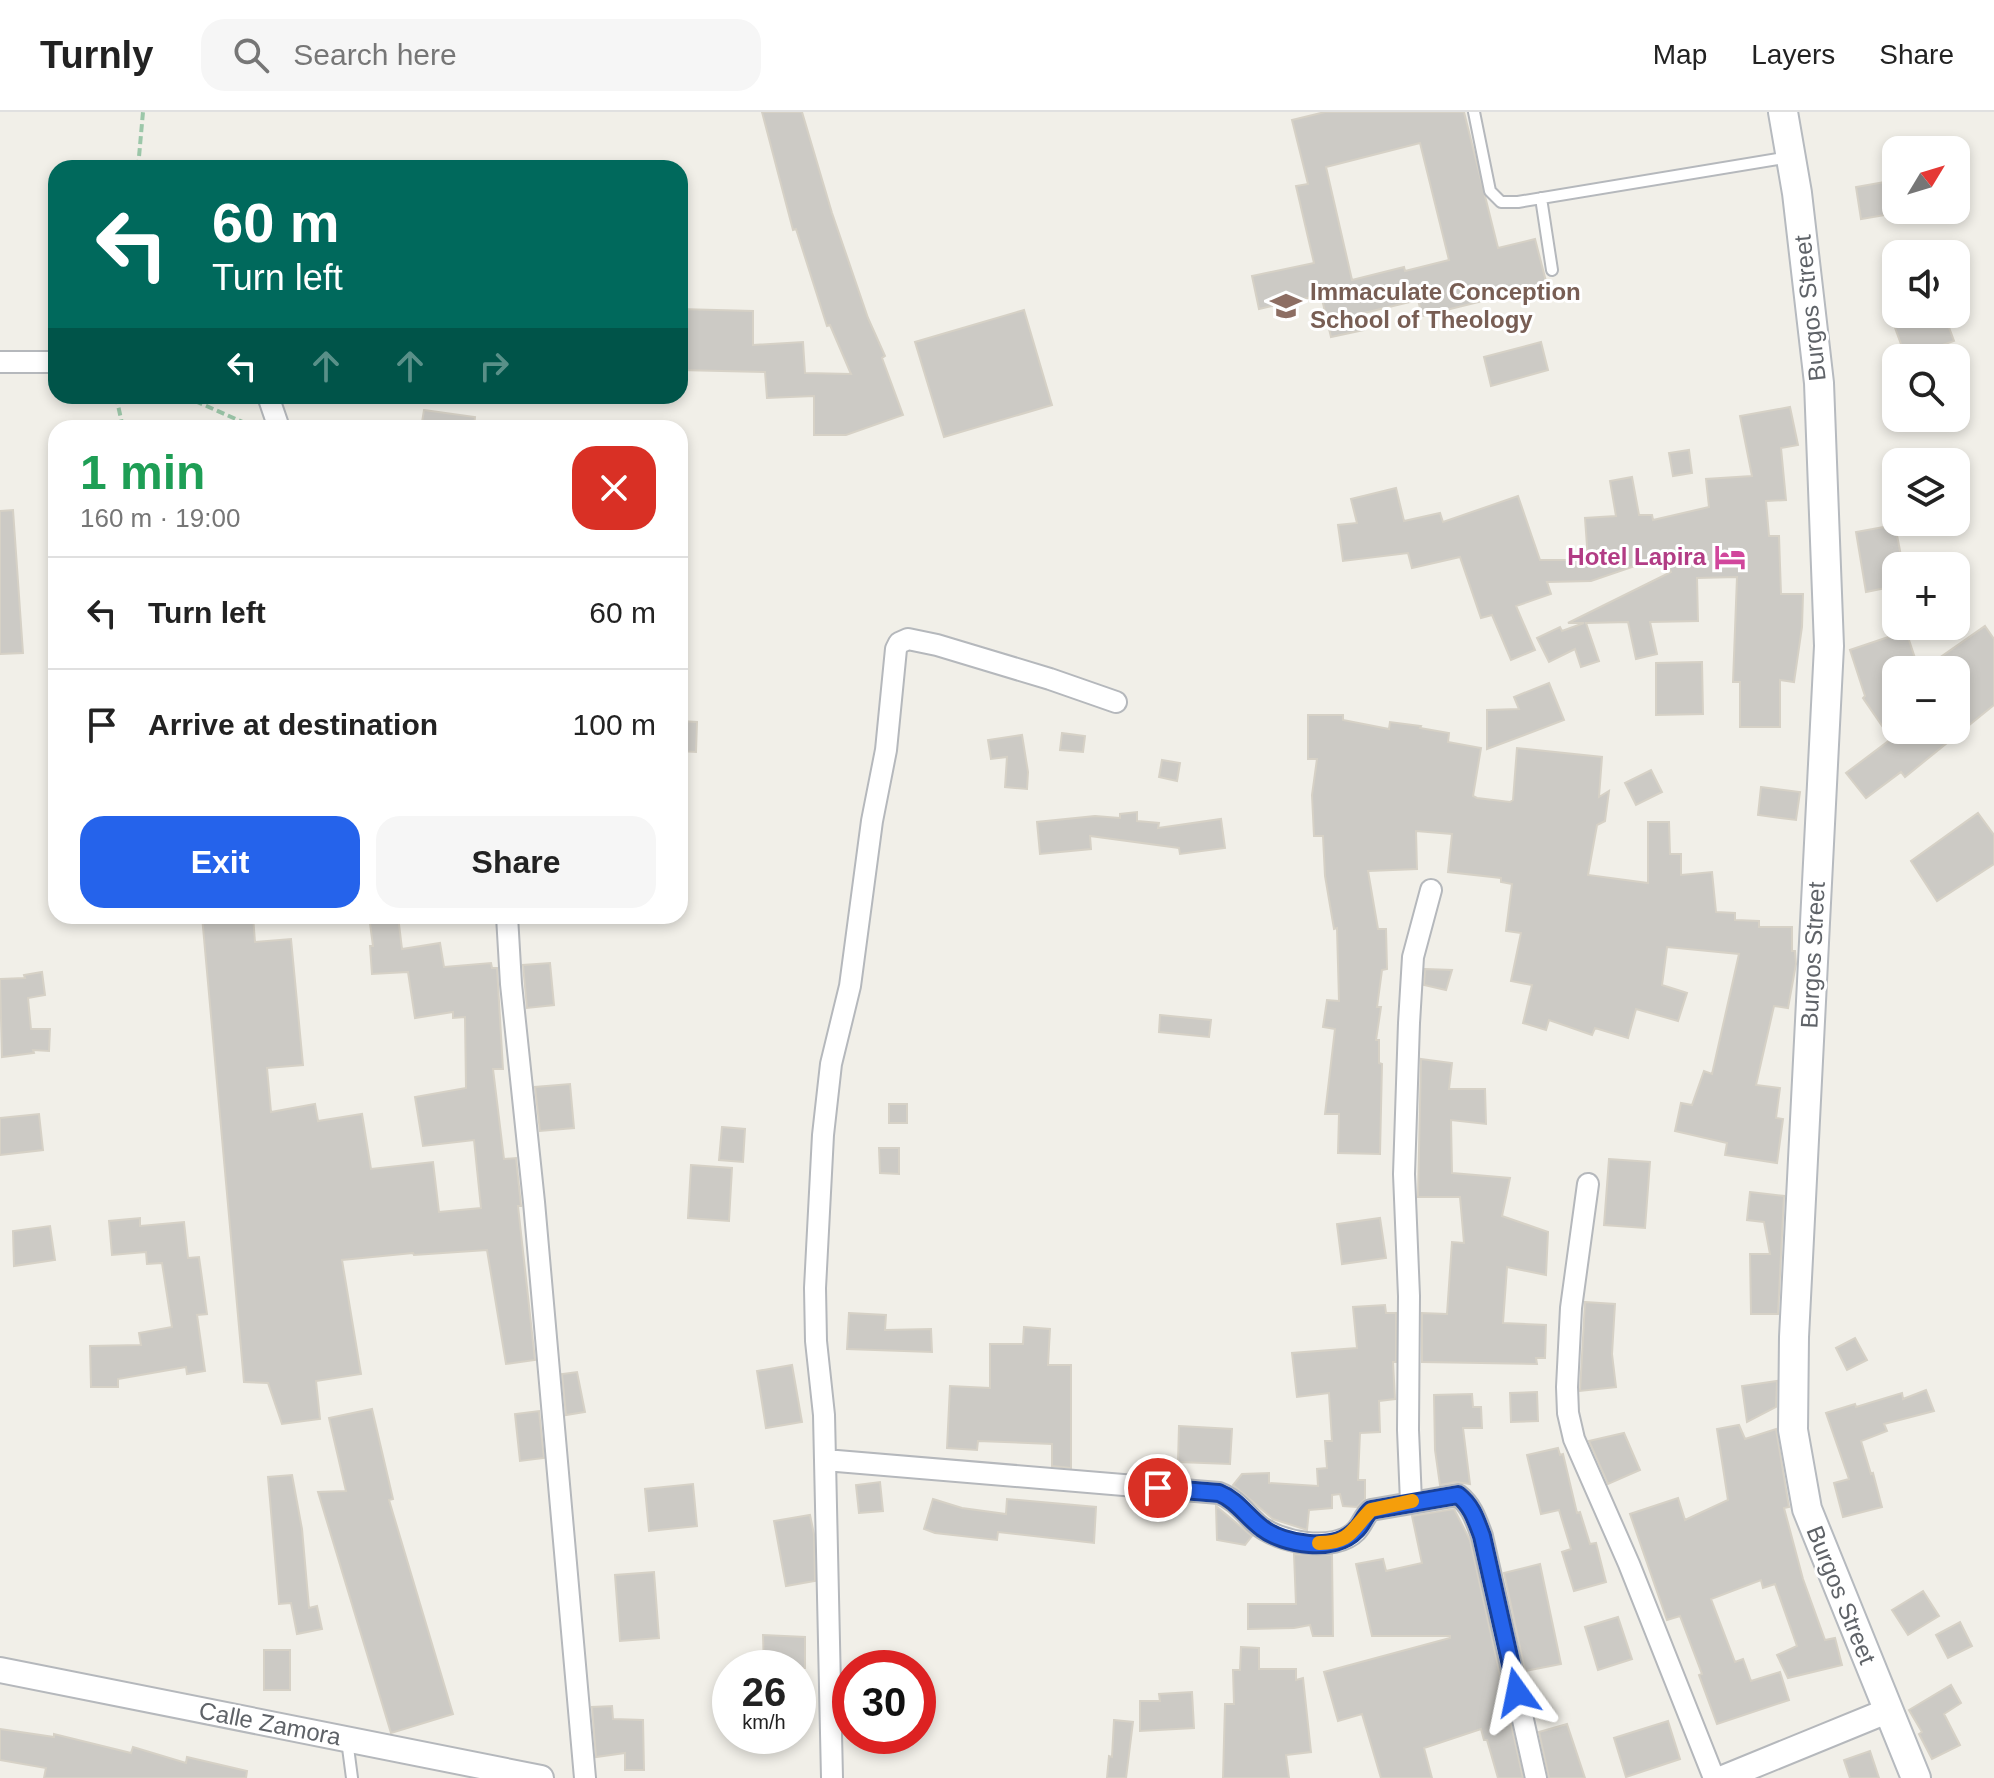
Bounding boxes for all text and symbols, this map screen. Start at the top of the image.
search box [201,19,761,91]
icon: search [229,33,273,77]
text: Turnly [40,34,153,76]
text: Search here [293,38,457,71]
text: Map [1653,39,1707,70]
text: Layers [1751,39,1835,70]
text: Share [1879,39,1954,70]
north arrow [1882,136,1970,224]
map controls [1882,136,1970,744]
text: 60 m [212,191,340,254]
icon: left [80,192,184,296]
street label: Burgos Street [1788,233,1831,382]
button: sound [1882,240,1970,328]
text: Turn left [212,257,343,298]
place label: Immaculate Conception School of Theology [1310,278,1581,333]
school or university icon: Immaculate Conception School of Theology [1269,289,1303,323]
icon: left [220,344,264,388]
icon: ahead [304,344,348,388]
icon: ahead [388,344,432,388]
icon: right [472,344,516,388]
button: search [1882,344,1970,432]
text: 1 min [80,446,205,499]
button: close [572,446,656,530]
button: layers [1882,448,1970,536]
text: 160 m · 19:00 [80,503,240,533]
hotel icon: Hotel Lapira [1713,540,1747,574]
place label: Hotel Lapira [1567,543,1707,570]
button: + [1882,552,1970,640]
icon: left [80,591,124,635]
text: Turn left [148,596,266,629]
text: 60 m [589,596,656,629]
button: − [1882,656,1970,744]
icon: arrive [80,703,124,747]
text: Arrive at destination [148,708,438,741]
text: 100 m [573,708,656,741]
button: Exit [80,816,360,908]
button: Share [376,816,656,908]
street label: Burgos Street [1795,881,1830,1029]
pin [1124,1454,1192,1522]
icon: arrive [1136,1466,1180,1510]
street label: Burgos Street [1801,1522,1882,1668]
speed limit sign: 30 [832,1650,936,1754]
position arrow [1475,1650,1559,1734]
text: 26 [742,1670,786,1714]
street label: Calle Zamora [197,1697,344,1751]
text: km/h [742,1711,786,1733]

